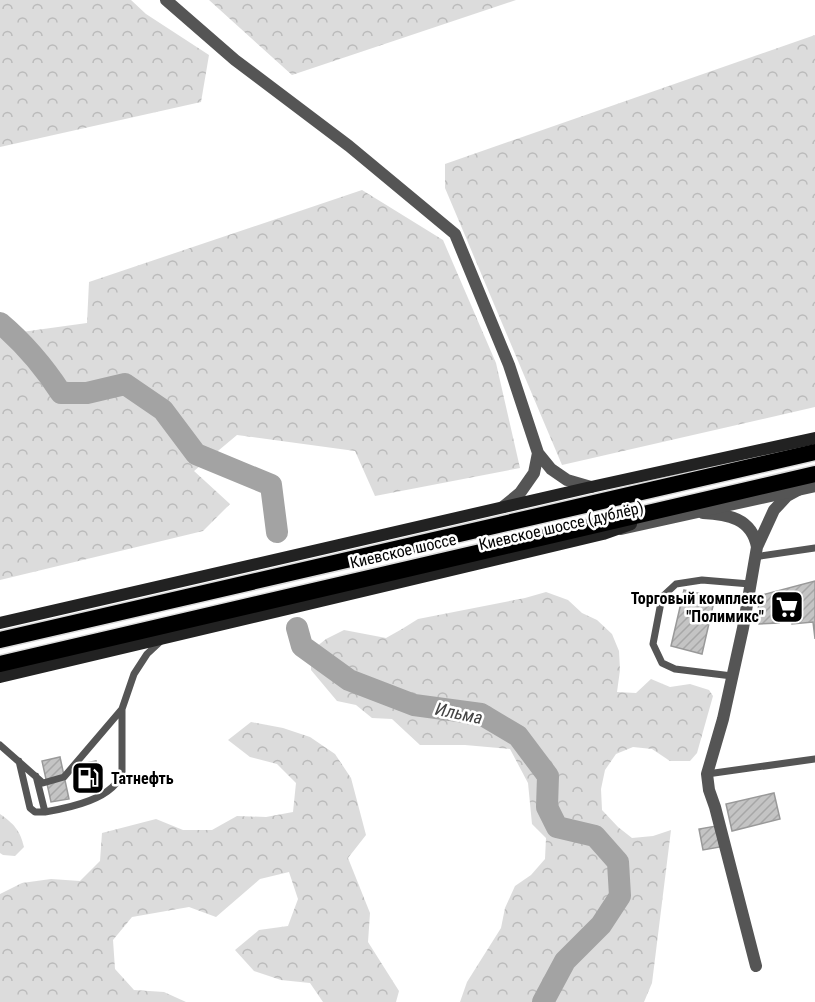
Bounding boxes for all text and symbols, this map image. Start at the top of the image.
street label: Киевское шоссе (дублёр) [477,498,645,554]
street label: Киевское шоссе [348,530,458,572]
place label: Торговый комплекс "Полимикс" [631,589,764,626]
supermarket icon: Торговый комплекс "Полимикс" [769,589,805,625]
water label: Ильма [433,698,485,728]
fuel station icon: Татнефть [70,760,106,796]
place label: Татнефть [111,769,174,788]

